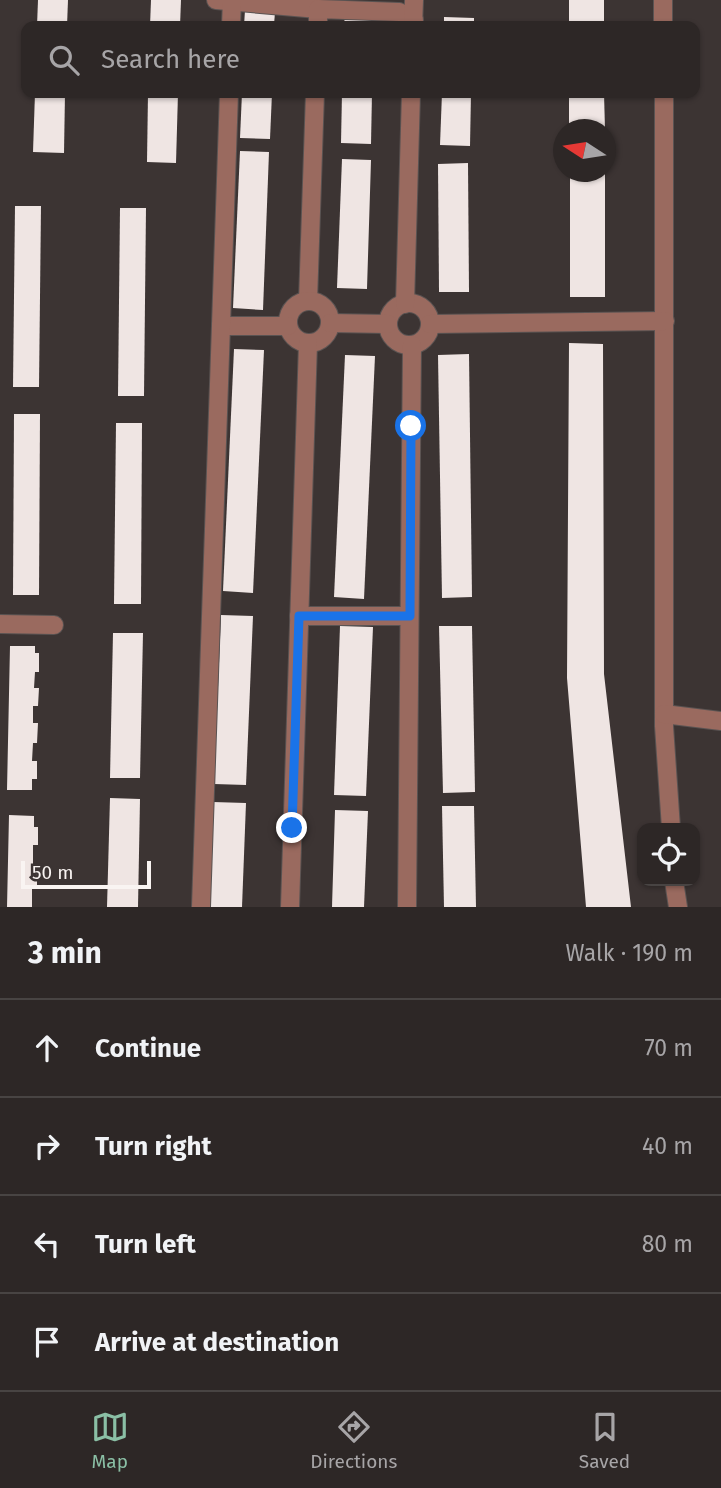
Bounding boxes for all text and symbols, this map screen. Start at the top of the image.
search box [21,21,700,98]
icon: search [45,41,83,79]
text: Search here [101,44,240,75]
north arrow [553,119,616,182]
route start [395,410,426,441]
route end [276,812,307,843]
map controls [637,823,700,886]
button: locate [637,823,700,886]
scale bar [21,858,150,890]
text: 50 m [32,861,73,884]
text: 3 min [28,935,102,971]
text: Walk · 190 m [566,939,693,967]
icon: ahead [28,1029,66,1067]
text: Continue [95,1033,201,1064]
text: 70 m [644,1034,693,1062]
icon: right [28,1127,66,1165]
text: Turn right [95,1131,212,1162]
text: 40 m [642,1132,693,1160]
icon: left [28,1225,66,1263]
text: Turn left [95,1229,196,1260]
text: 80 m [642,1230,693,1258]
icon: arrive [28,1323,66,1361]
text: Arrive at destination [95,1327,339,1358]
tab: Map [91,1408,129,1473]
tab: Directions [310,1408,397,1473]
tab: Saved [579,1408,630,1473]

